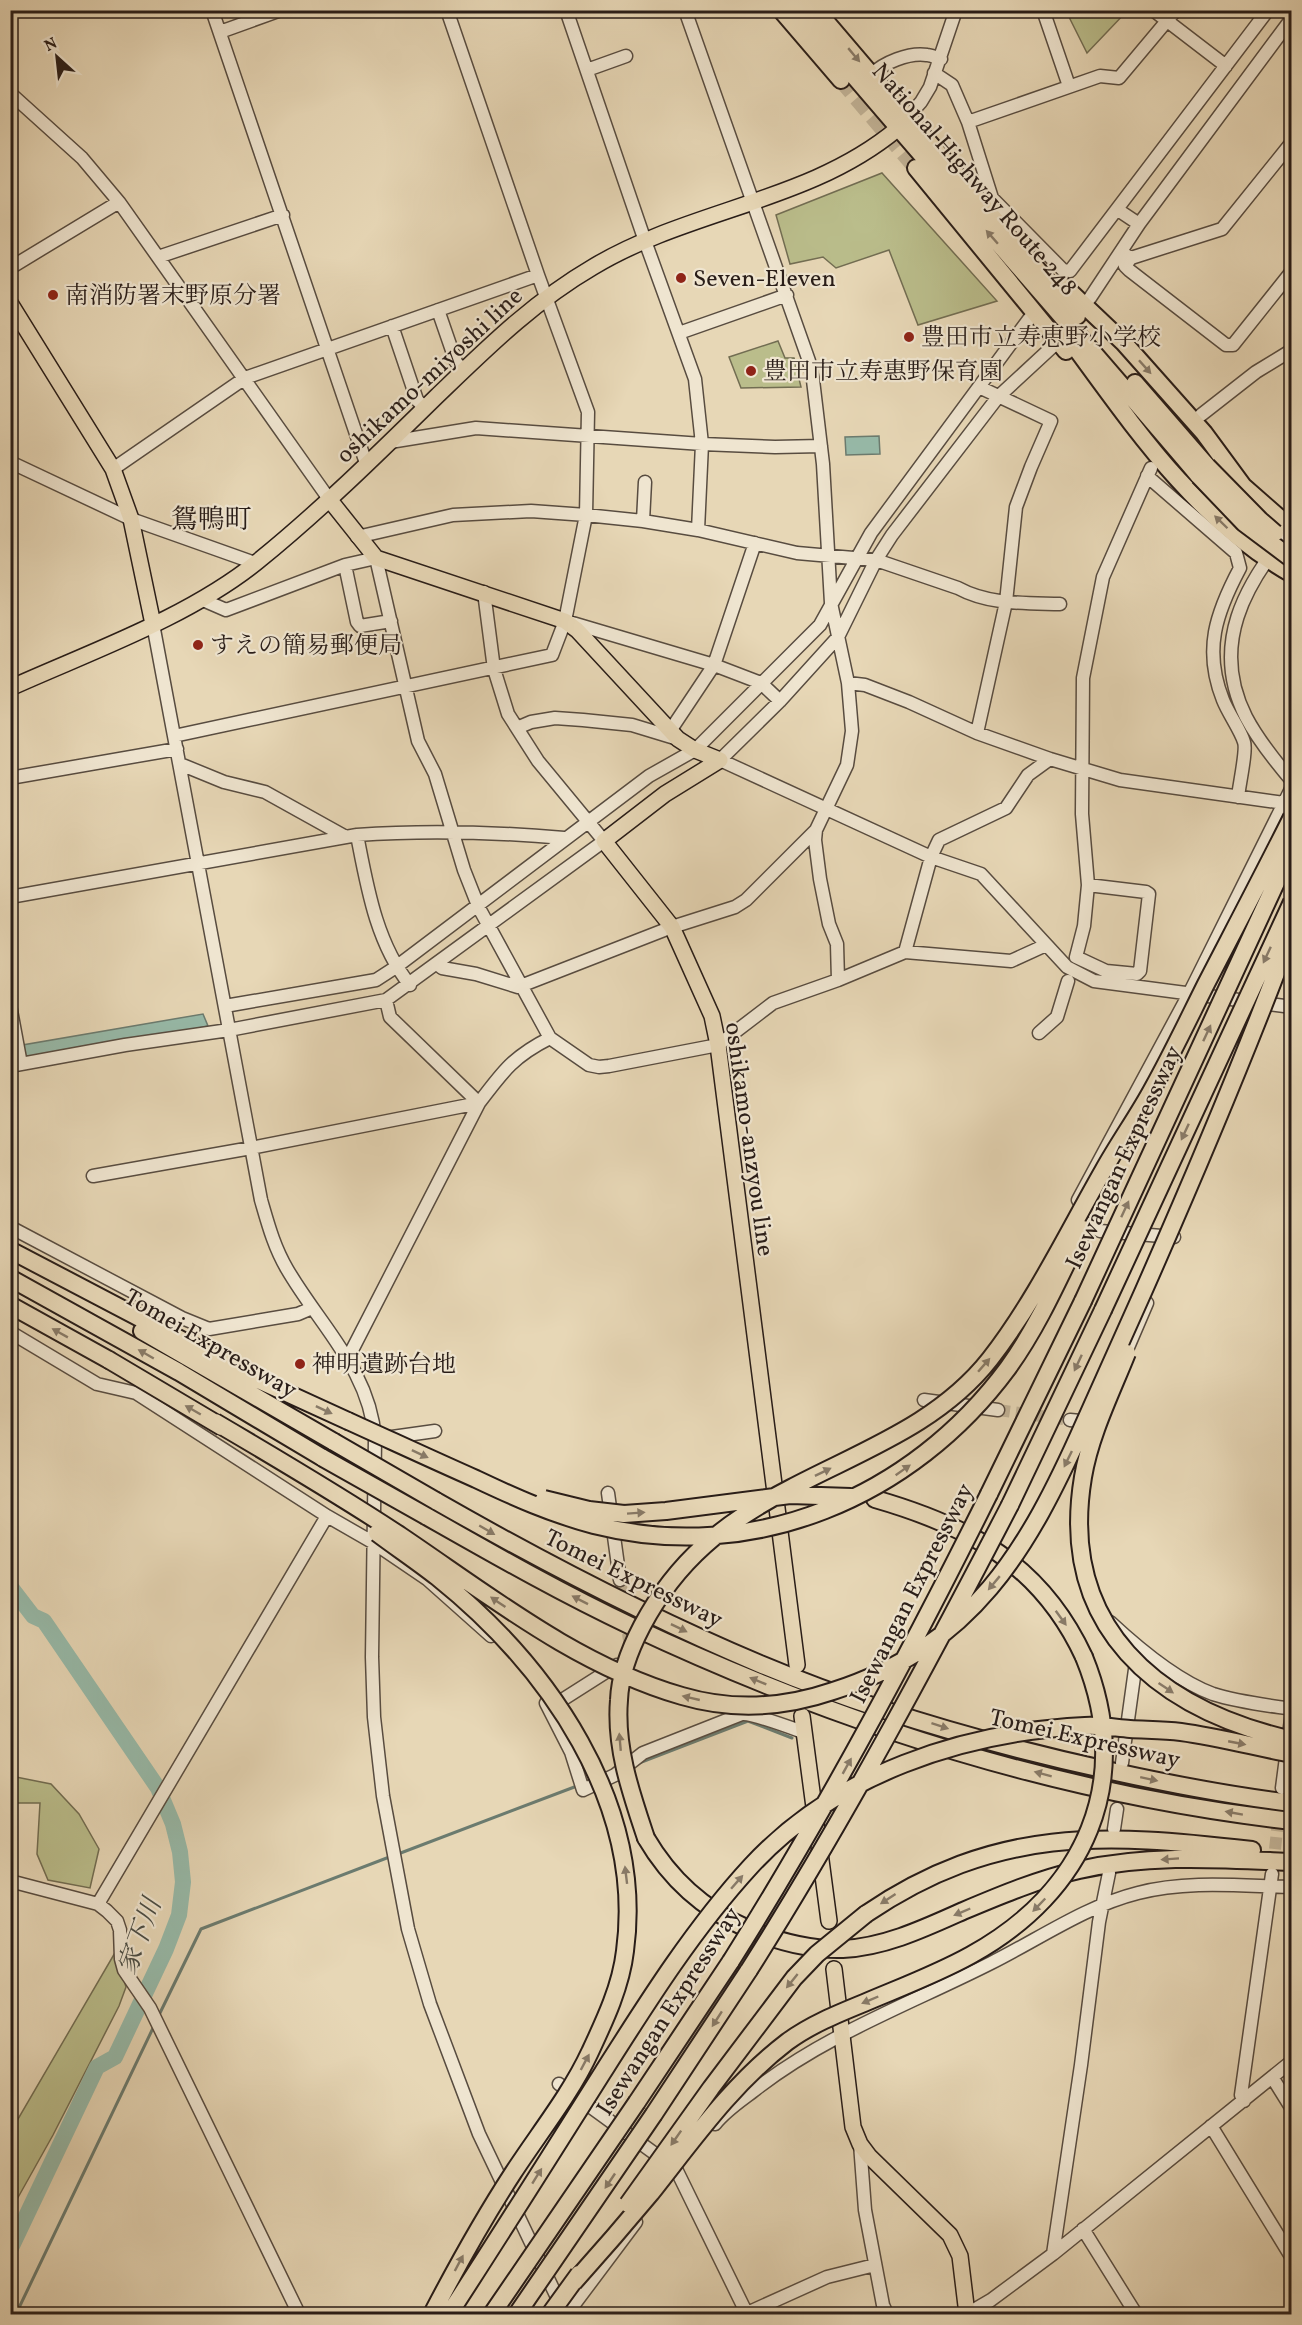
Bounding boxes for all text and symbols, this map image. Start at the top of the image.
north arrow [27,27,87,87]
text: N [41,33,62,58]
one-way arrow [848,47,861,63]
street label: National Highway Route 248 [863,56,1084,304]
one-way arrow [986,230,999,245]
place label: Seven-Eleven [693,263,836,297]
marker: Seven-Eleven [674,271,688,285]
place label: 南消防署末野原分署 [65,280,281,314]
street label: oshikamo-miyoshi line [329,281,531,472]
marker: 南消防署末野原分署 [46,288,60,302]
place label: 豊田市立寿恵野小学校 [921,322,1161,356]
marker: 豊田市立寿恵野小学校 [902,330,916,344]
place label: 豊田市立寿惠野保育園 [763,356,1003,390]
one-way arrow [1138,359,1151,374]
marker: 豊田市立寿惠野保育園 [744,364,758,378]
district label: 鴛鴨町 [171,502,252,540]
one-way arrow [1213,515,1228,529]
place label: すえの簡易郵便局 [210,630,402,664]
marker: すえの簡易郵便局 [191,638,205,652]
one-way arrow [1262,947,1271,964]
street label: oshikamo-anzyou line [715,1020,781,1258]
one-way arrow [1203,1024,1212,1041]
street label: Isewangan Expressway [1058,1041,1192,1275]
one-way arrow [1180,1124,1190,1142]
one-way arrow [1121,1201,1130,1218]
street label: Tomei Expressway [117,1281,303,1408]
one-way arrow [51,1328,68,1338]
one-way arrow [138,1349,155,1359]
place label: 神明遺跡台地 [312,1349,456,1383]
one-way arrow [1073,1354,1082,1371]
marker: 神明遺跡台地 [293,1357,307,1371]
one-way arrow [977,1358,990,1373]
one-way arrow [184,1405,201,1415]
one-way arrow [316,1406,333,1415]
one-way arrow [412,1449,430,1459]
one-way arrow [1063,1451,1072,1468]
one-way arrow [894,1464,910,1476]
one-way arrow [815,1468,832,1477]
street label: Isewangan Expressway [842,1478,983,1710]
one-way arrow [626,1508,645,1518]
street label: Tomei Expressway [538,1522,728,1638]
one-way arrow [479,1525,495,1536]
one-way arrow [988,1575,1001,1590]
one-way arrow [491,1596,507,1608]
one-way arrow [572,1596,589,1605]
one-way arrow [1055,1609,1067,1625]
one-way arrow [671,1624,688,1633]
one-way arrow [748,1676,766,1686]
one-way arrow [1157,1682,1173,1694]
one-way arrow [681,1693,700,1703]
street label: Tomei Expressway [986,1701,1183,1778]
one-way arrow [931,1722,949,1732]
one-way arrow [615,1732,625,1751]
one-way arrow [1227,1739,1246,1748]
one-way arrow [841,1758,852,1774]
one-way arrow [1033,1769,1051,1778]
one-way arrow [1140,1775,1159,1784]
one-way arrow [1224,1808,1243,1817]
one-way arrow [1161,1854,1180,1863]
one-way arrow [621,1865,630,1884]
one-way arrow [730,1875,743,1890]
water label: 家下川 [111,1891,172,1979]
one-way arrow [880,1893,896,1904]
one-way arrow [1032,1898,1046,1913]
street label: Isewangan Expressway [589,1901,750,2123]
one-way arrow [953,1907,971,1917]
one-way arrow [786,1973,799,1989]
one-way arrow [861,1995,879,2005]
one-way arrow [711,2011,722,2027]
one-way arrow [580,2053,590,2070]
one-way arrow [670,2129,682,2145]
one-way arrow [531,2169,543,2185]
one-way arrow [604,2172,616,2188]
one-way arrow [454,2254,464,2271]

